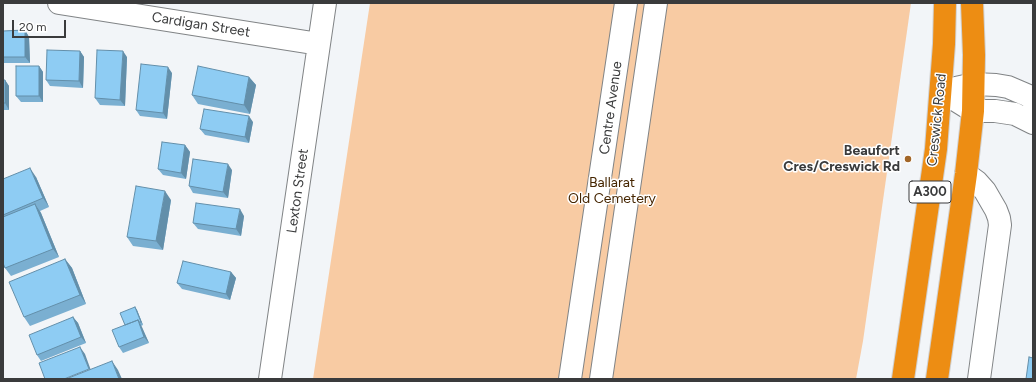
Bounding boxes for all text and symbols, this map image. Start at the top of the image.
street label: Cardigan Street [151,9,251,41]
scale bar [14,12,68,38]
text: 20 m [19,20,47,34]
street label: Centre Avenue [596,60,626,156]
street label: Creswick Road [924,73,950,167]
place label: Beaufort Cres/Creswick Rd [783,143,900,176]
street label: Lexton Street [284,148,312,234]
marker: Beaufort Cres/Creswick Rd [903,154,913,164]
park label: Ballarat Old Cemetery [568,175,656,208]
road number: A300 [909,181,951,203]

